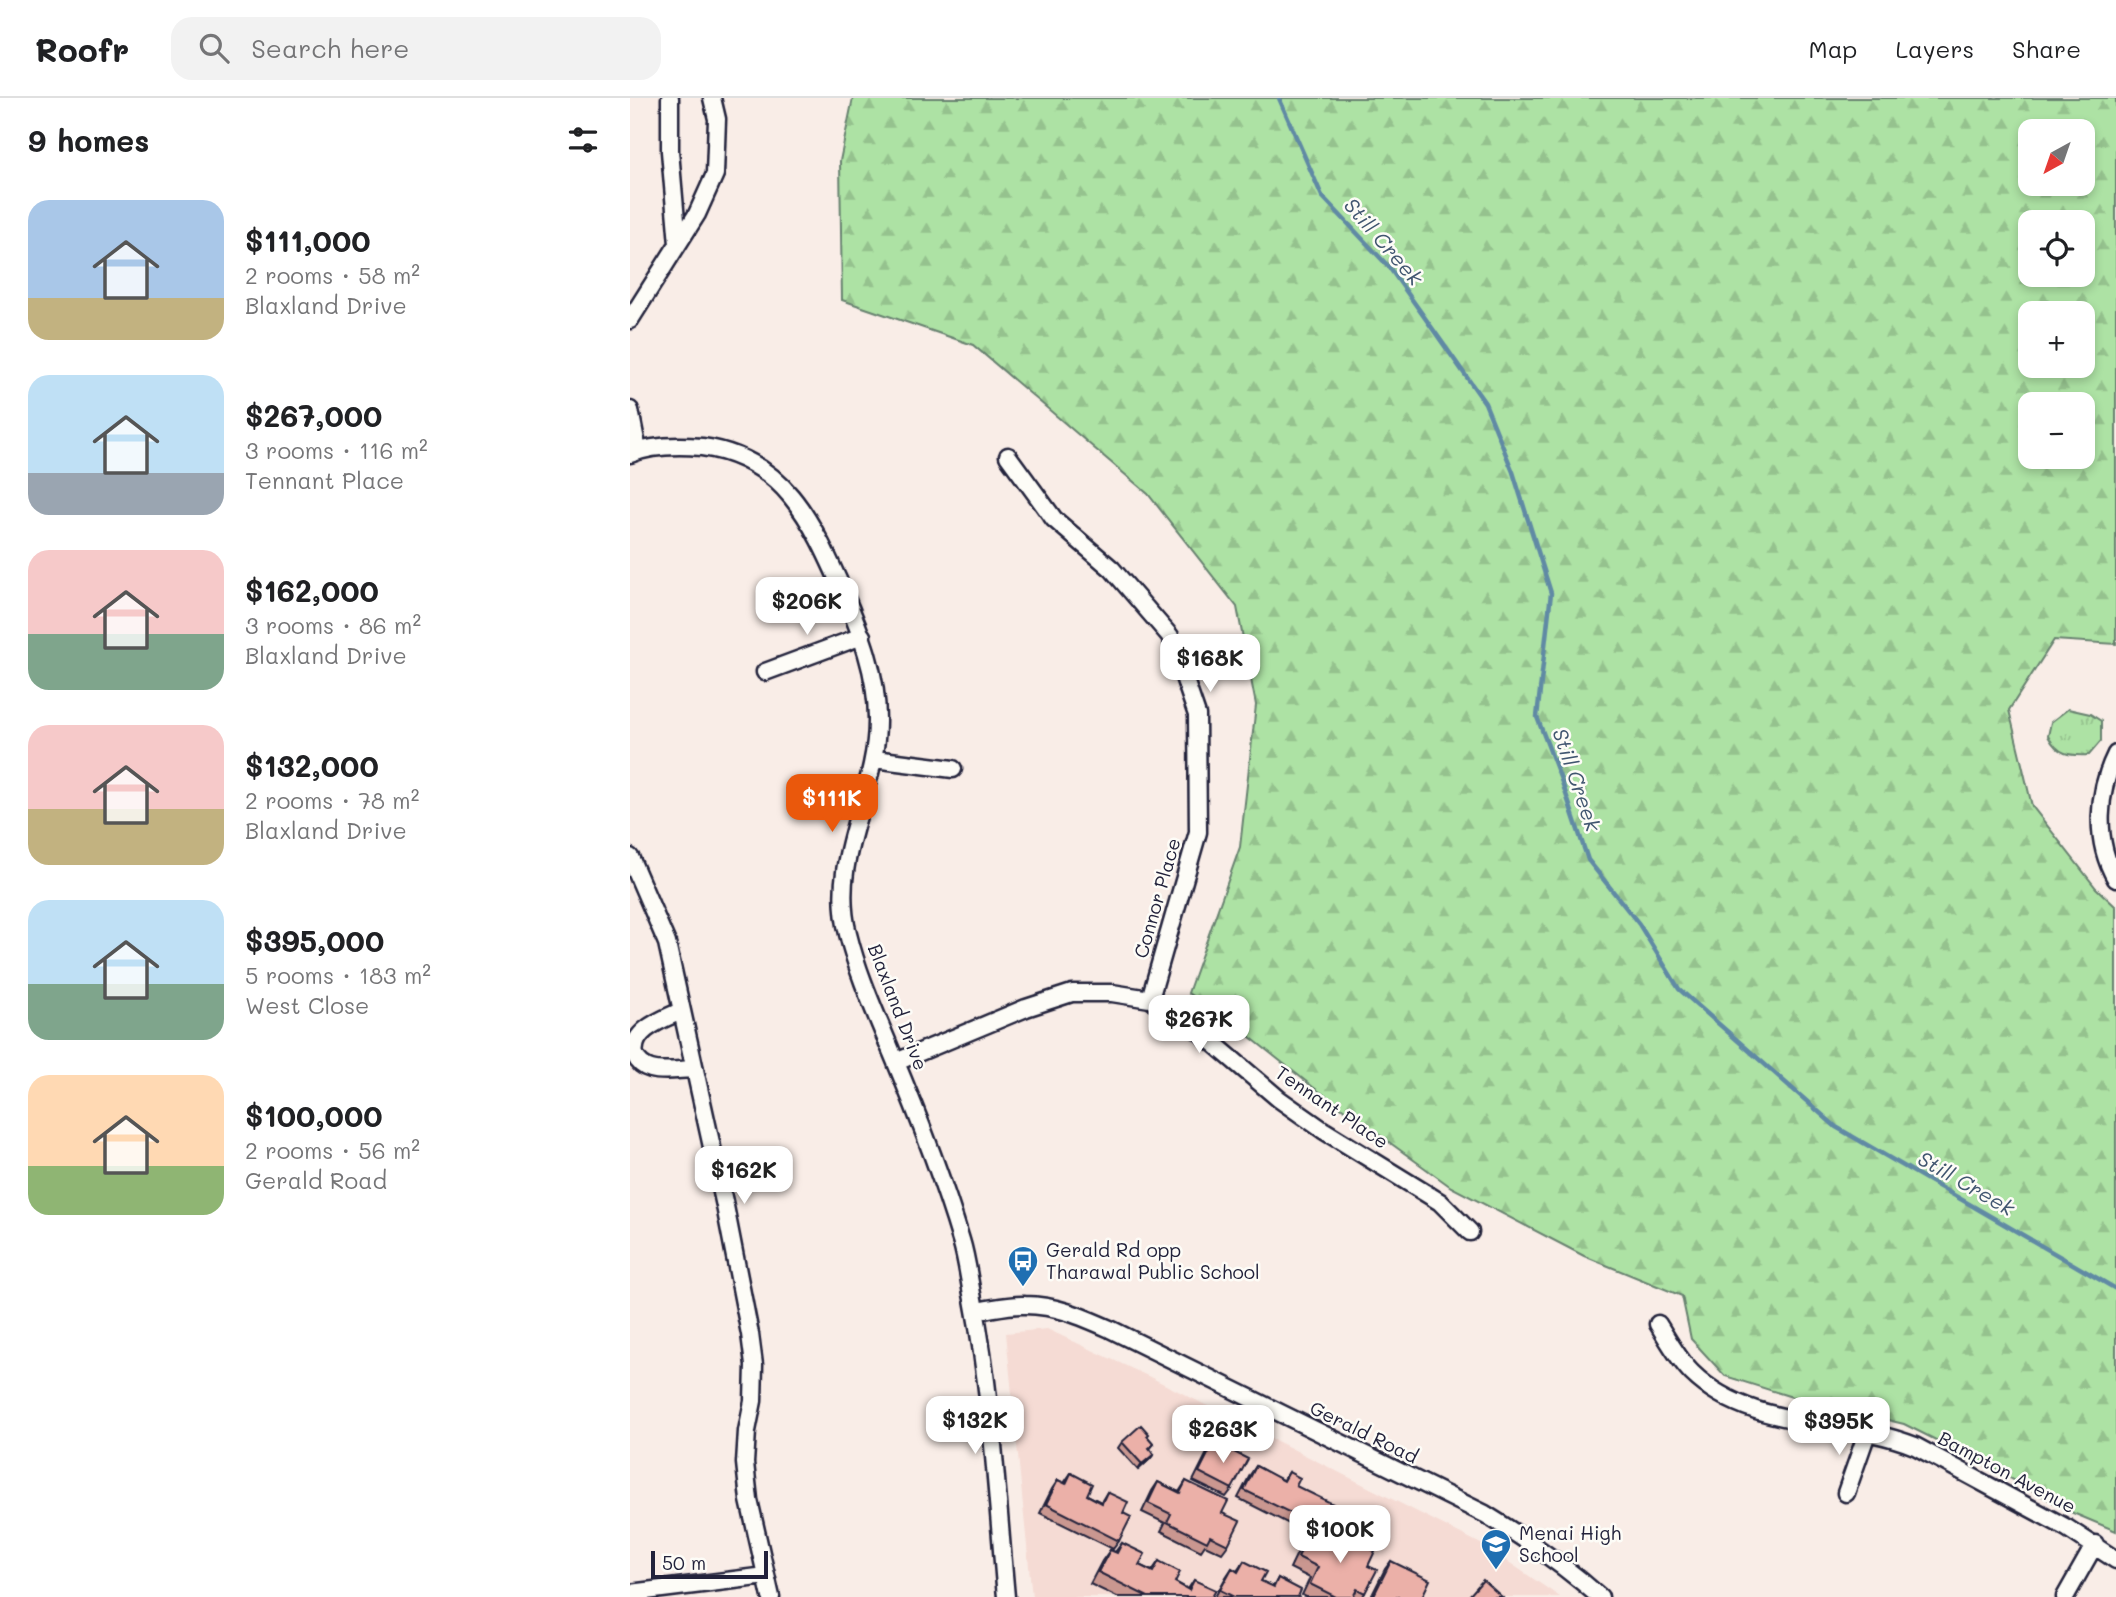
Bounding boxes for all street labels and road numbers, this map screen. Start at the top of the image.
street label: Connor Place [1127,835,1186,961]
street label: Blaxland Drive [863,940,934,1074]
street label: Tennant Place [1271,1059,1394,1154]
street label: Gerald Road [1306,1395,1422,1469]
street label: Bampton Avenue [1934,1425,2080,1518]

